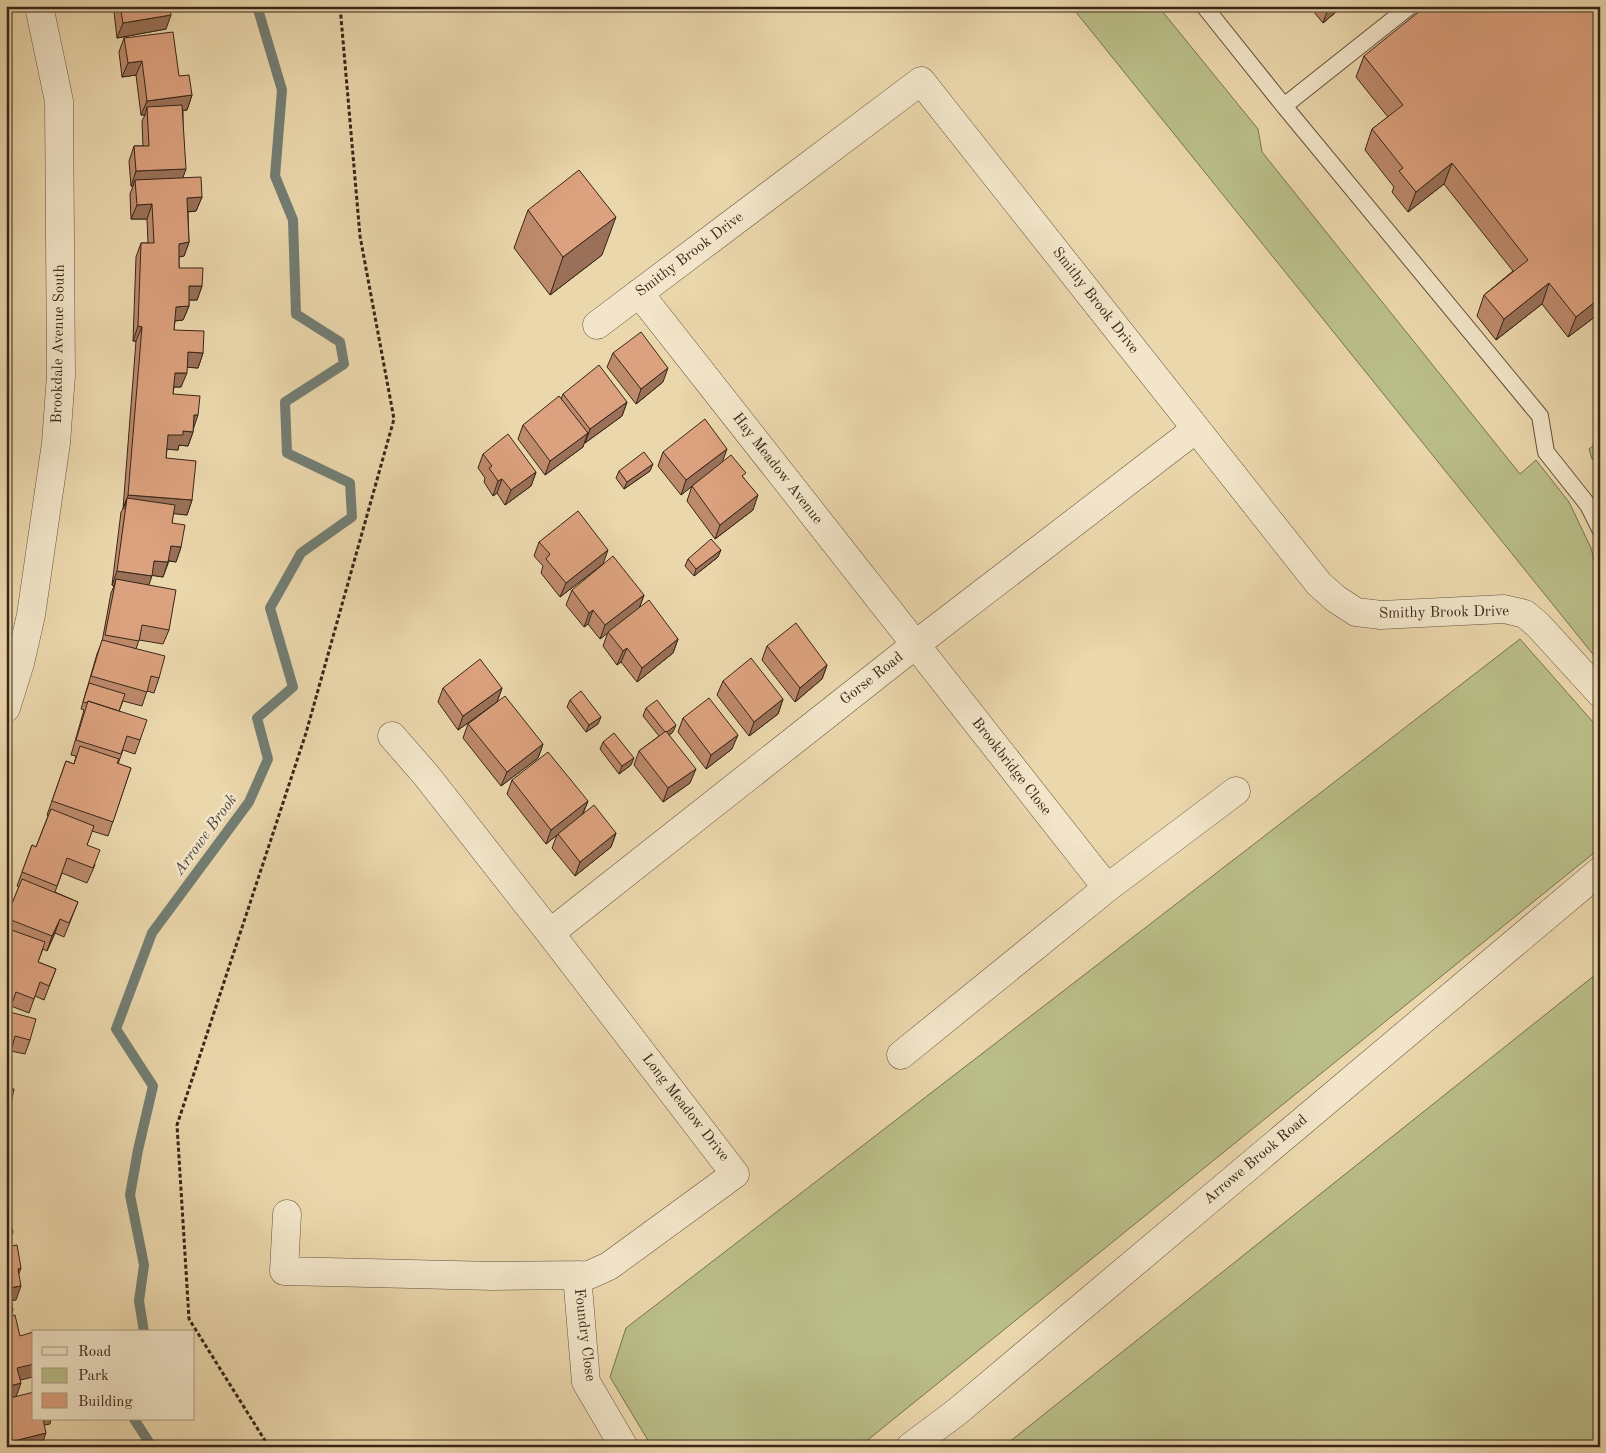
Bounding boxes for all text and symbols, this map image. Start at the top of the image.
street label: Smithy Brook Drive [633,210,747,300]
street label: Smithy Brook Drive [1049,245,1141,357]
street label: Brookdale Avenue South [50,264,68,424]
street label: Hay Meadow Avenue [729,411,825,527]
street label: Smithy Brook Drive [1379,604,1509,622]
street label: Gorse Road [838,650,906,708]
street label: Brookbridge Close [968,715,1054,819]
water label: Arrowe Brook [171,791,241,879]
street label: Long Meadow Drive [639,1052,732,1165]
street label: Arrowe Brook Road [1201,1112,1311,1207]
street label: Foundry Close [571,1288,597,1383]
legend [32,1330,195,1420]
text: Road [78,1345,112,1360]
text: Park [78,1369,109,1384]
text: Building [78,1395,133,1410]

